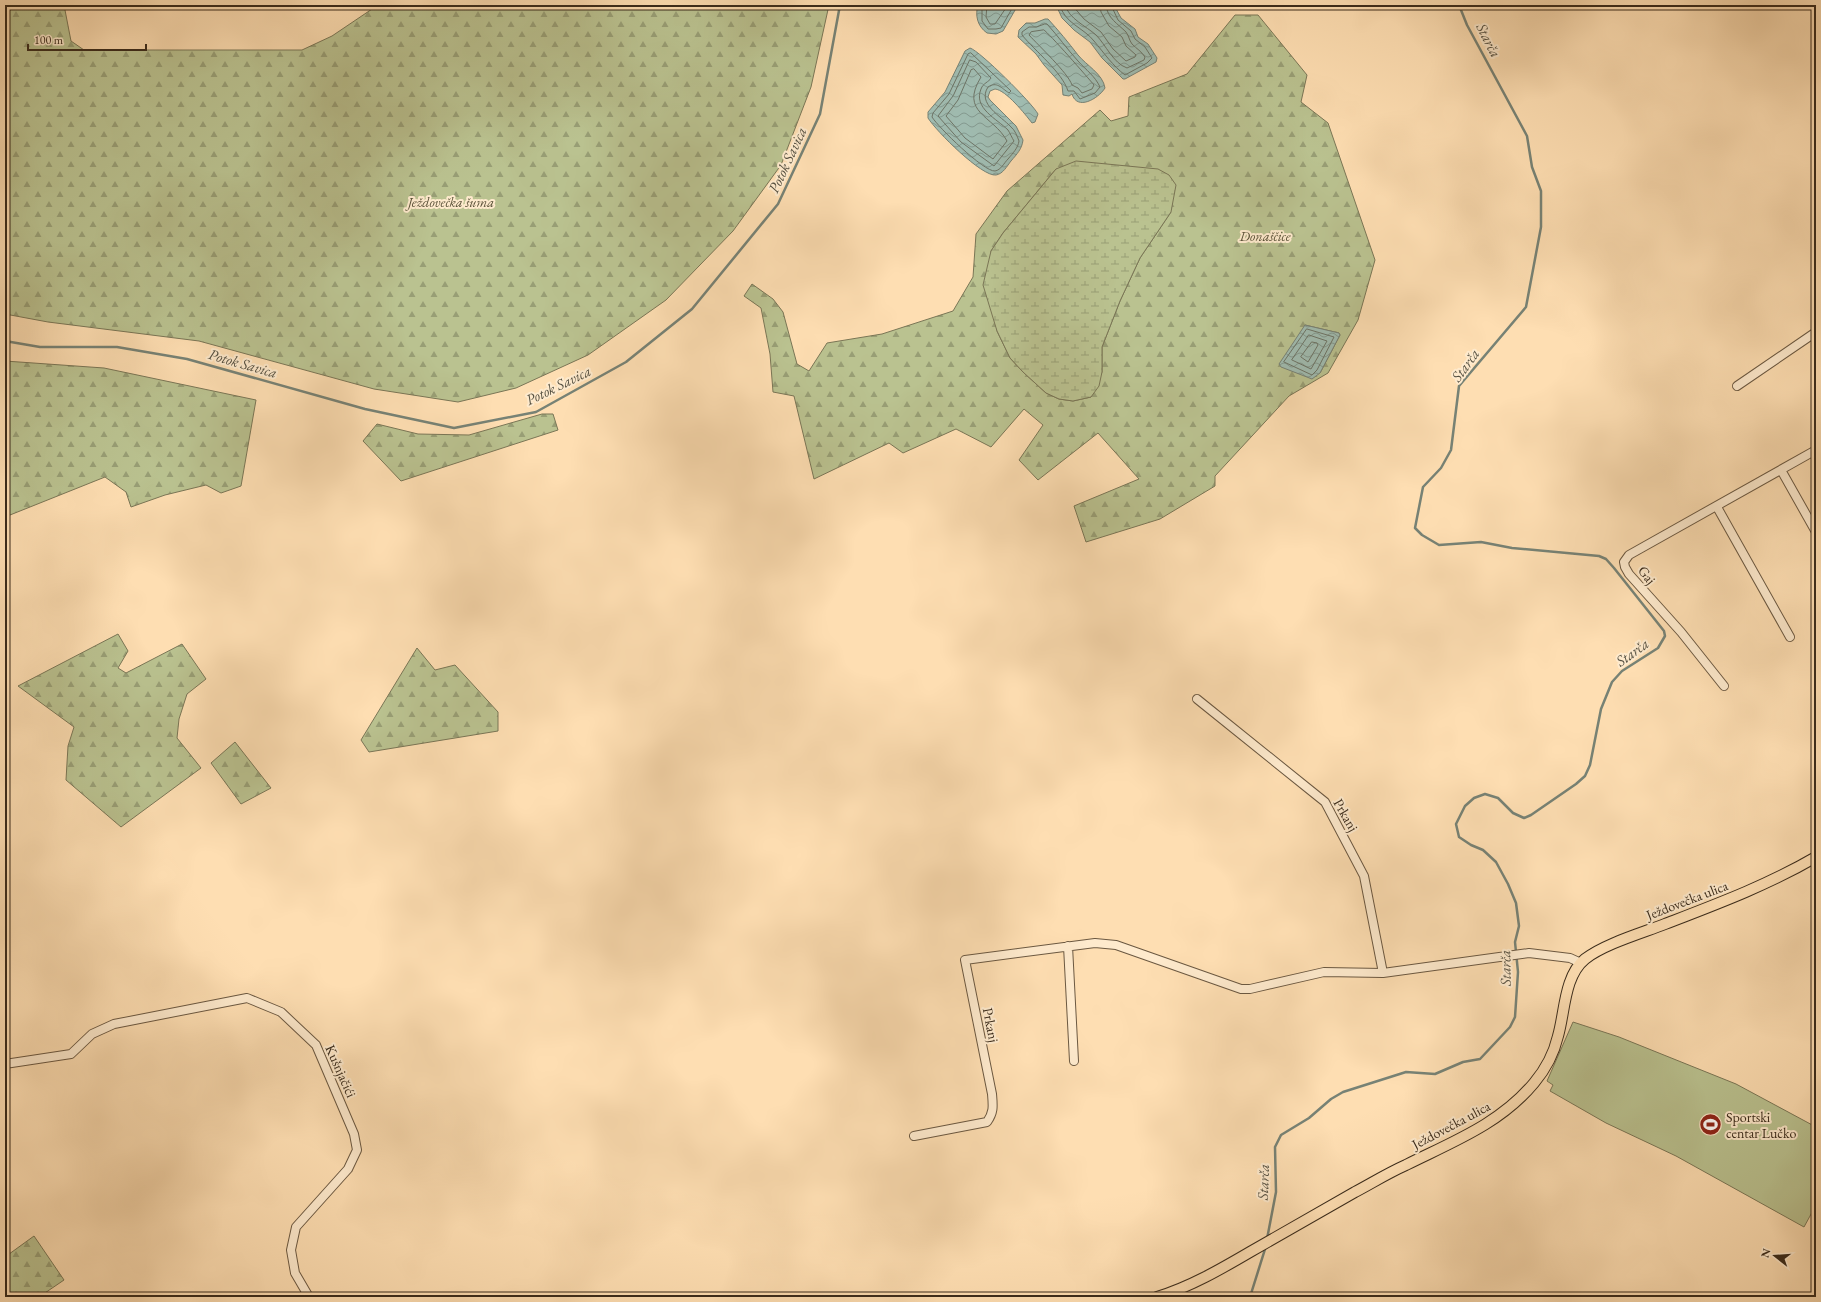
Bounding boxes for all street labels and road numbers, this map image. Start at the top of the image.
street label: Gaj [1634,562,1660,588]
street label: Prkanj [1329,795,1363,835]
street label: Ježdovečka ulica [1643,876,1731,924]
street label: Prkanj [979,1006,1003,1044]
street label: Kušnjačići [321,1042,361,1101]
street label: Ježdovečka ulica [1408,1097,1494,1154]

